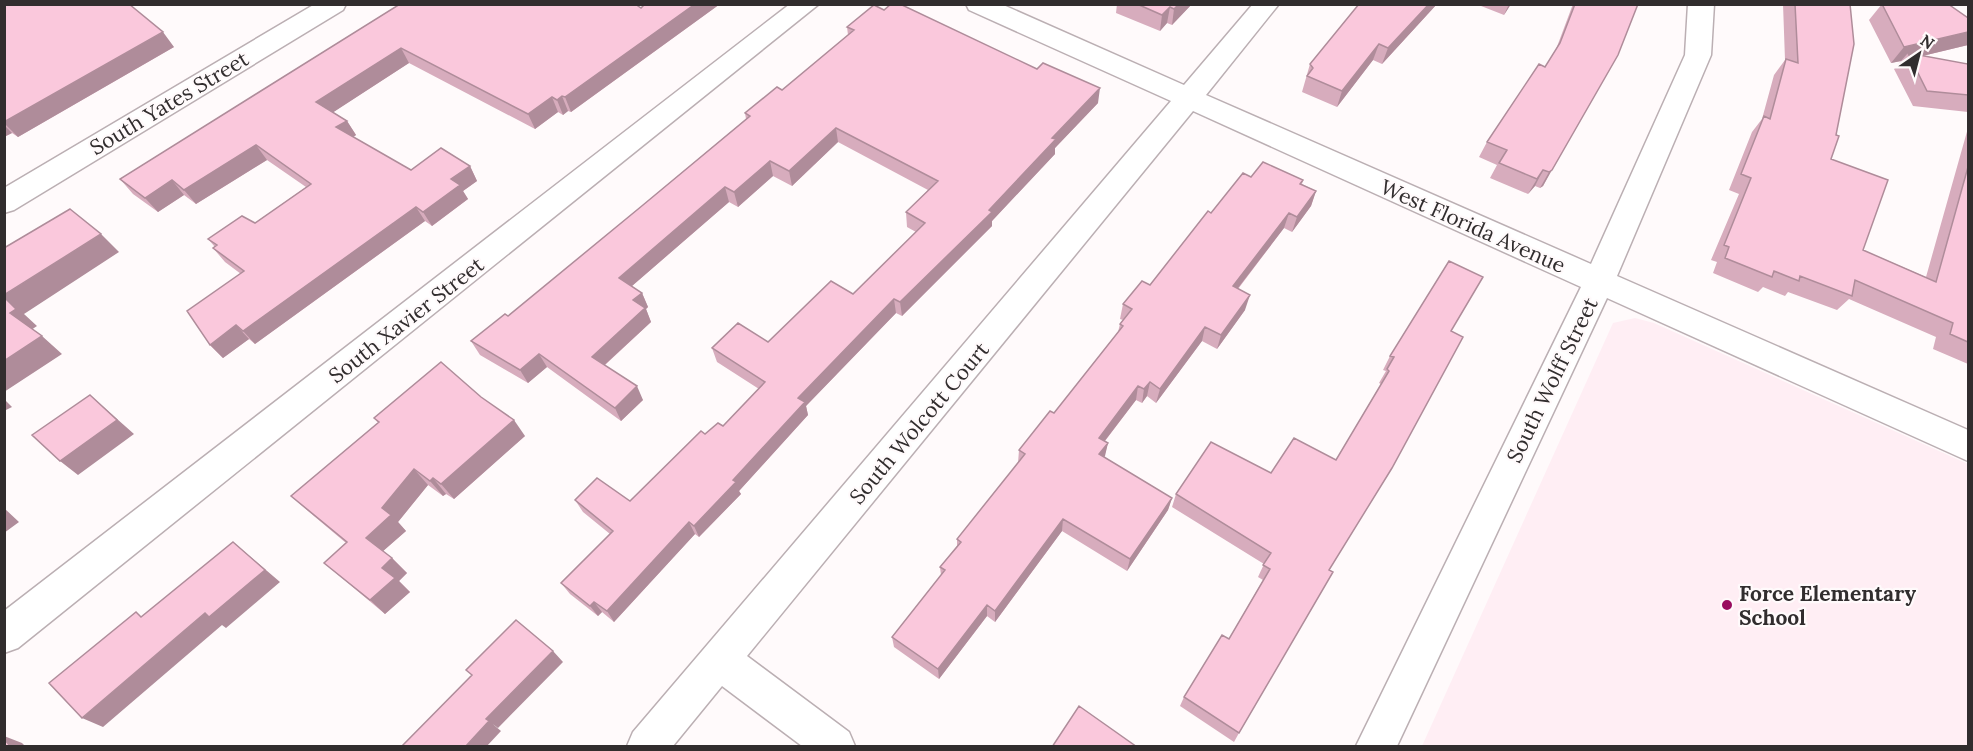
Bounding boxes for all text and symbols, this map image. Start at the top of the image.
north arrow [1889,24,1949,84]
text: N [1917,30,1938,53]
street label: South Yates Street [85,45,254,161]
street label: West Florida Avenue [1376,173,1570,279]
street label: South Xavier Street [323,250,490,389]
street label: South Wolff Street [1500,292,1604,467]
street label: South Wolcott Court [843,336,995,510]
place label: Force Elementary School [1739,580,1916,631]
marker: Force Elementary School [1720,598,1734,612]

